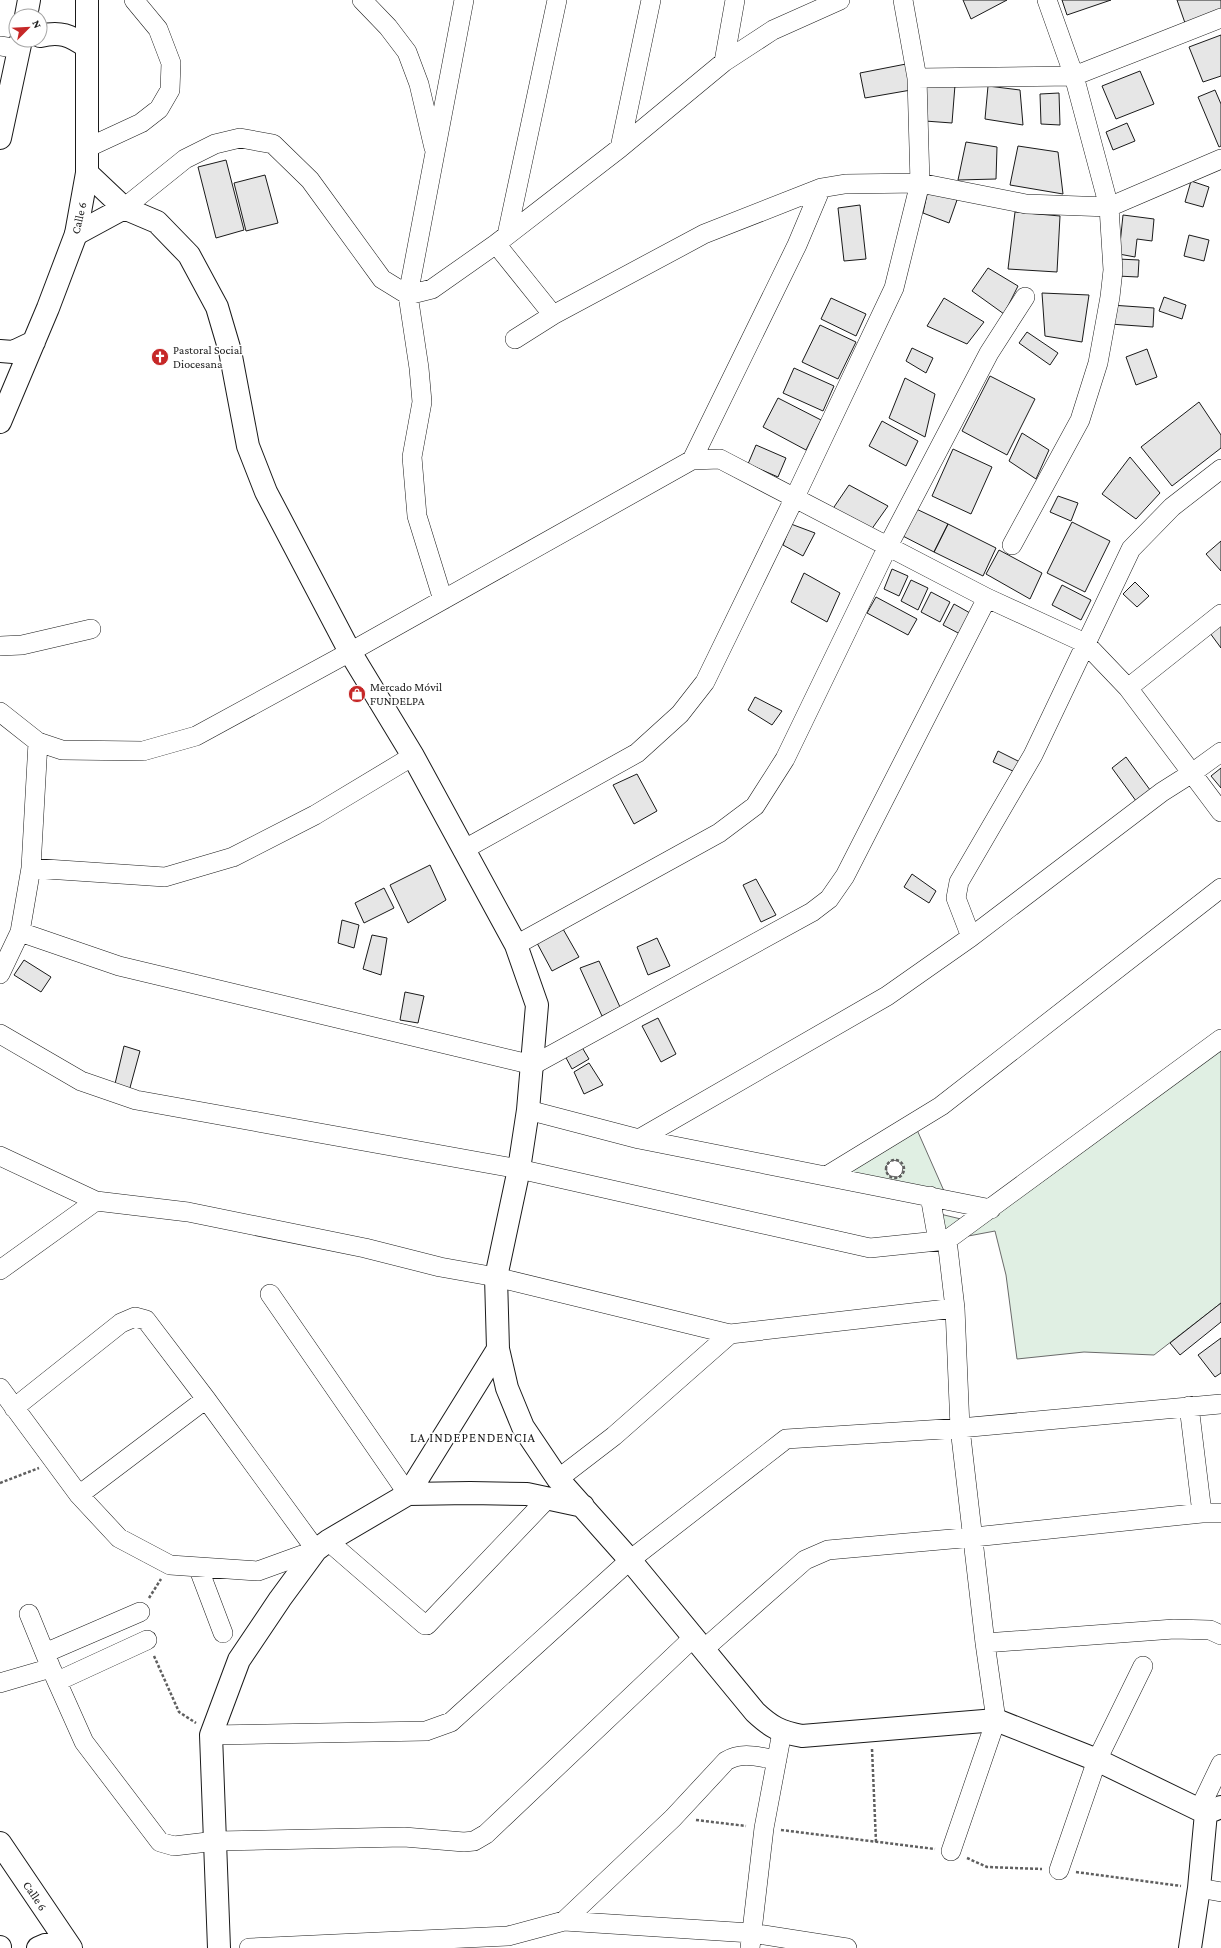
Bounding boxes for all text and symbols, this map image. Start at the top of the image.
north arrow [8,8,48,48]
text: N [30,18,44,30]
street label: Calle 6 [69,201,89,235]
place label: Pastoral Social Diocesana [173,343,242,371]
church icon: Pastoral Social Diocesana [150,347,170,367]
place label: Mercado Móvil FUNDELPA [370,680,442,708]
shop icon: Mercado Móvil FUNDELPA [347,684,367,704]
district label: LA INDEPENDENCIA [410,1430,536,1445]
street label: Calle 6 [20,1879,50,1913]

